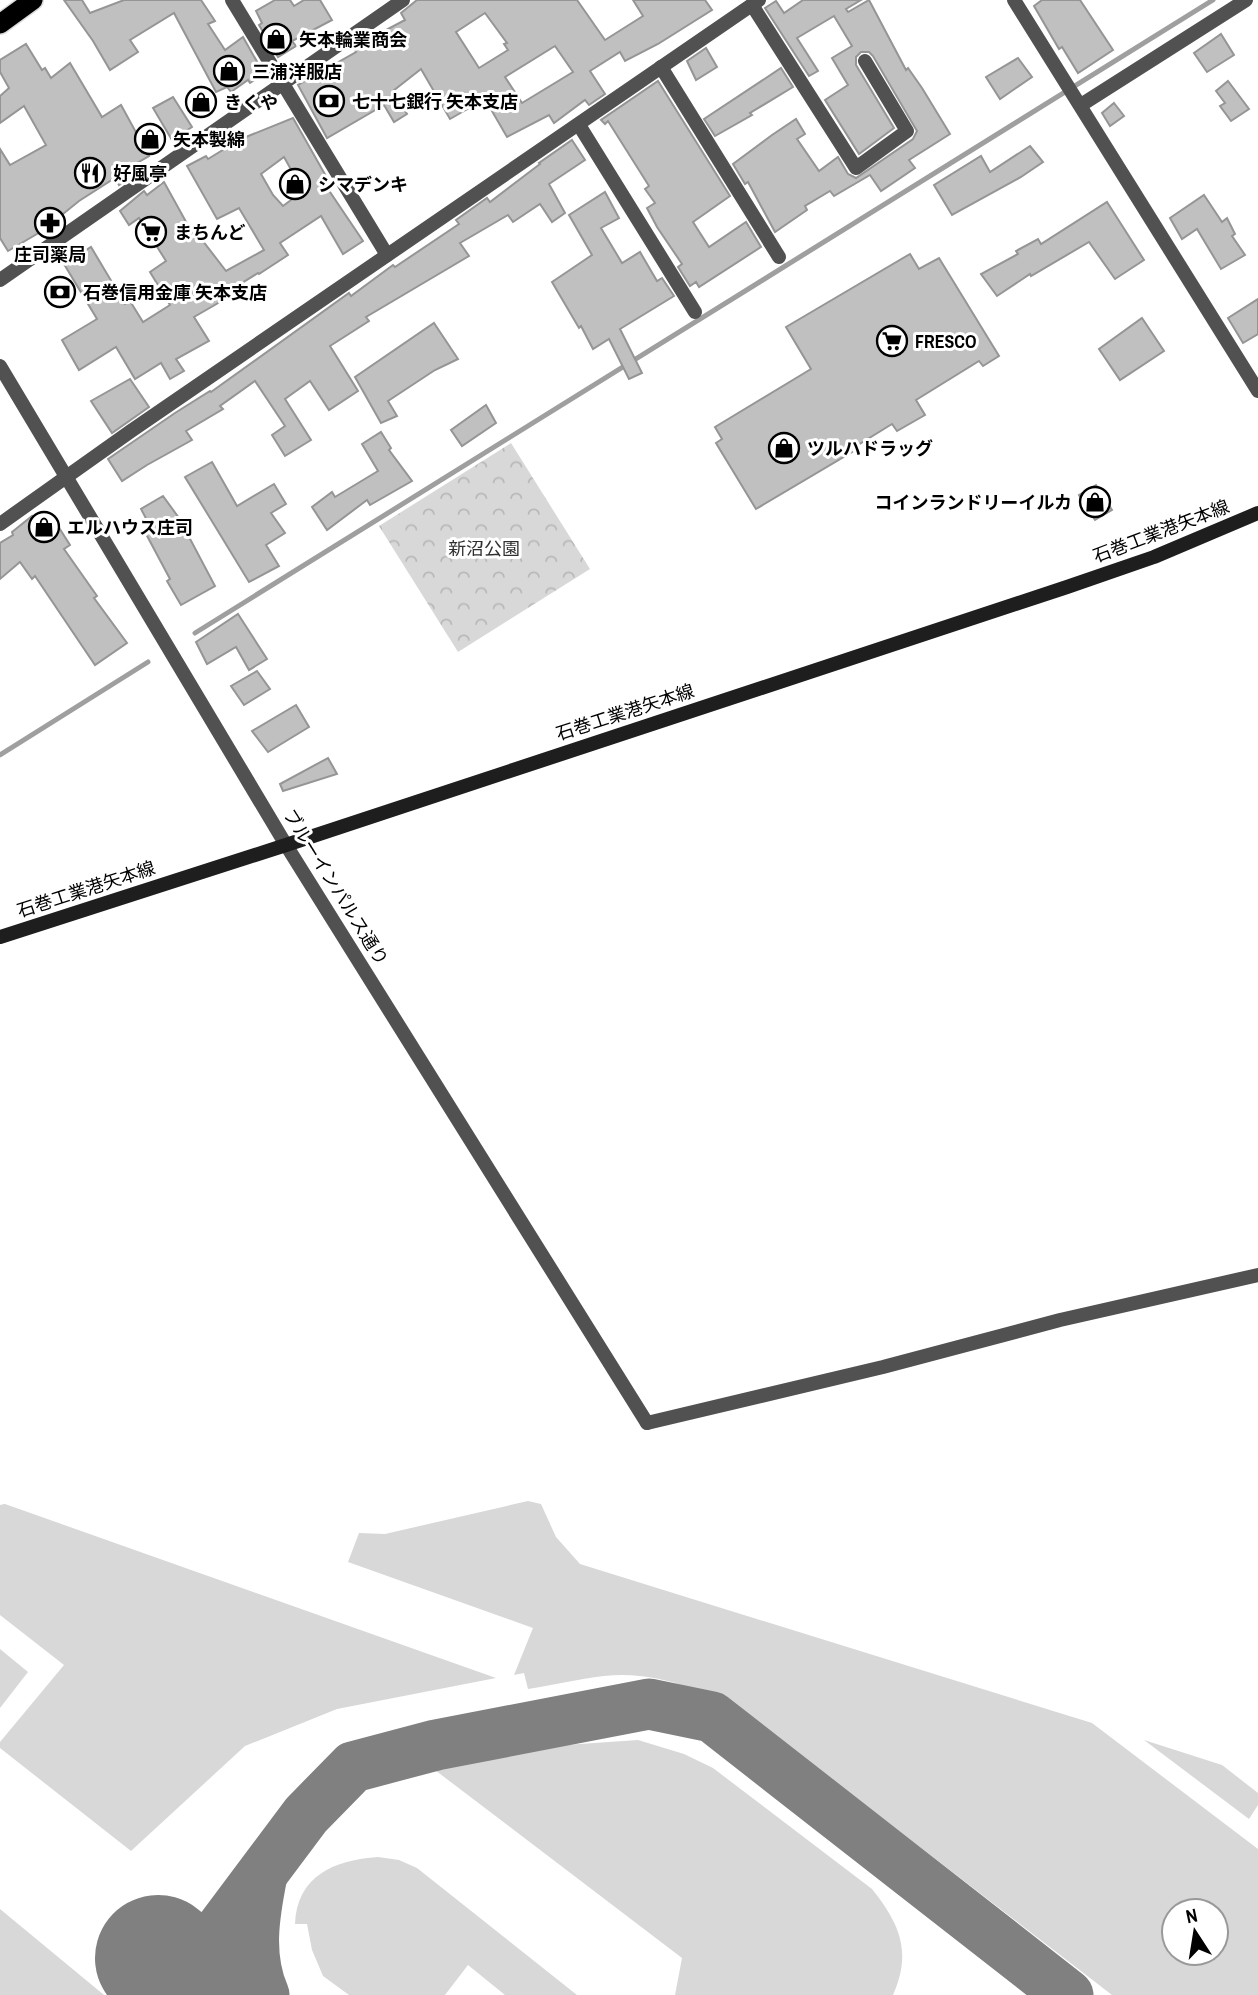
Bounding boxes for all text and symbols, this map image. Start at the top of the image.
shop icon: 矢本輪業商会 [259,22,293,56]
place label: 矢本輪業商会 [299,27,407,52]
shop icon: 三浦洋服店 [212,54,246,88]
place label: 三浦洋服店 [252,59,342,84]
bank icon: 七十七銀行 矢本支店 [312,84,346,118]
shop icon: きくや [184,85,218,119]
place label: 七十七銀行 矢本支店 [352,89,518,114]
place label: きくや [224,90,278,115]
shop icon: 矢本製綿 [133,122,167,156]
place label: 矢本製綿 [173,127,245,152]
restaurant icon: 好風亭 [73,156,107,190]
place label: 好風亭 [113,161,167,186]
shop icon: シマデンキ [278,167,312,201]
place label: シマデンキ [318,172,408,197]
pharmacy icon: 庄司薬局 [33,206,67,240]
supermarket icon: まちんど [134,215,168,249]
place label: まちんど [174,220,245,245]
place label: 庄司薬局 [14,242,86,267]
bank icon: 石巻信用金庫 矢本支店 [43,275,77,309]
place label: 石巻信用金庫 矢本支店 [83,280,267,305]
supermarket icon: FRESCO [875,324,909,358]
place label: FRESCO [915,329,977,354]
shop icon: ツルハドラッグ [767,431,801,465]
place label: ツルハドラッグ [807,436,933,461]
shop icon: コインランドリーイルカ [1078,485,1112,519]
place label: コインランドリーイルカ [875,490,1072,515]
street label: 石巻工業港矢本線 [1089,494,1233,568]
shop icon: エルハウス庄司 [27,510,61,544]
place label: エルハウス庄司 [67,515,193,540]
park label: 新沼公園 [448,536,520,561]
street label: 石巻工業港矢本線 [553,678,697,746]
street label: ブルーインパルス通り [278,804,394,970]
street label: 石巻工業港矢本線 [14,855,158,923]
north arrow [1160,1897,1230,1967]
text: N [1183,1901,1200,1929]

